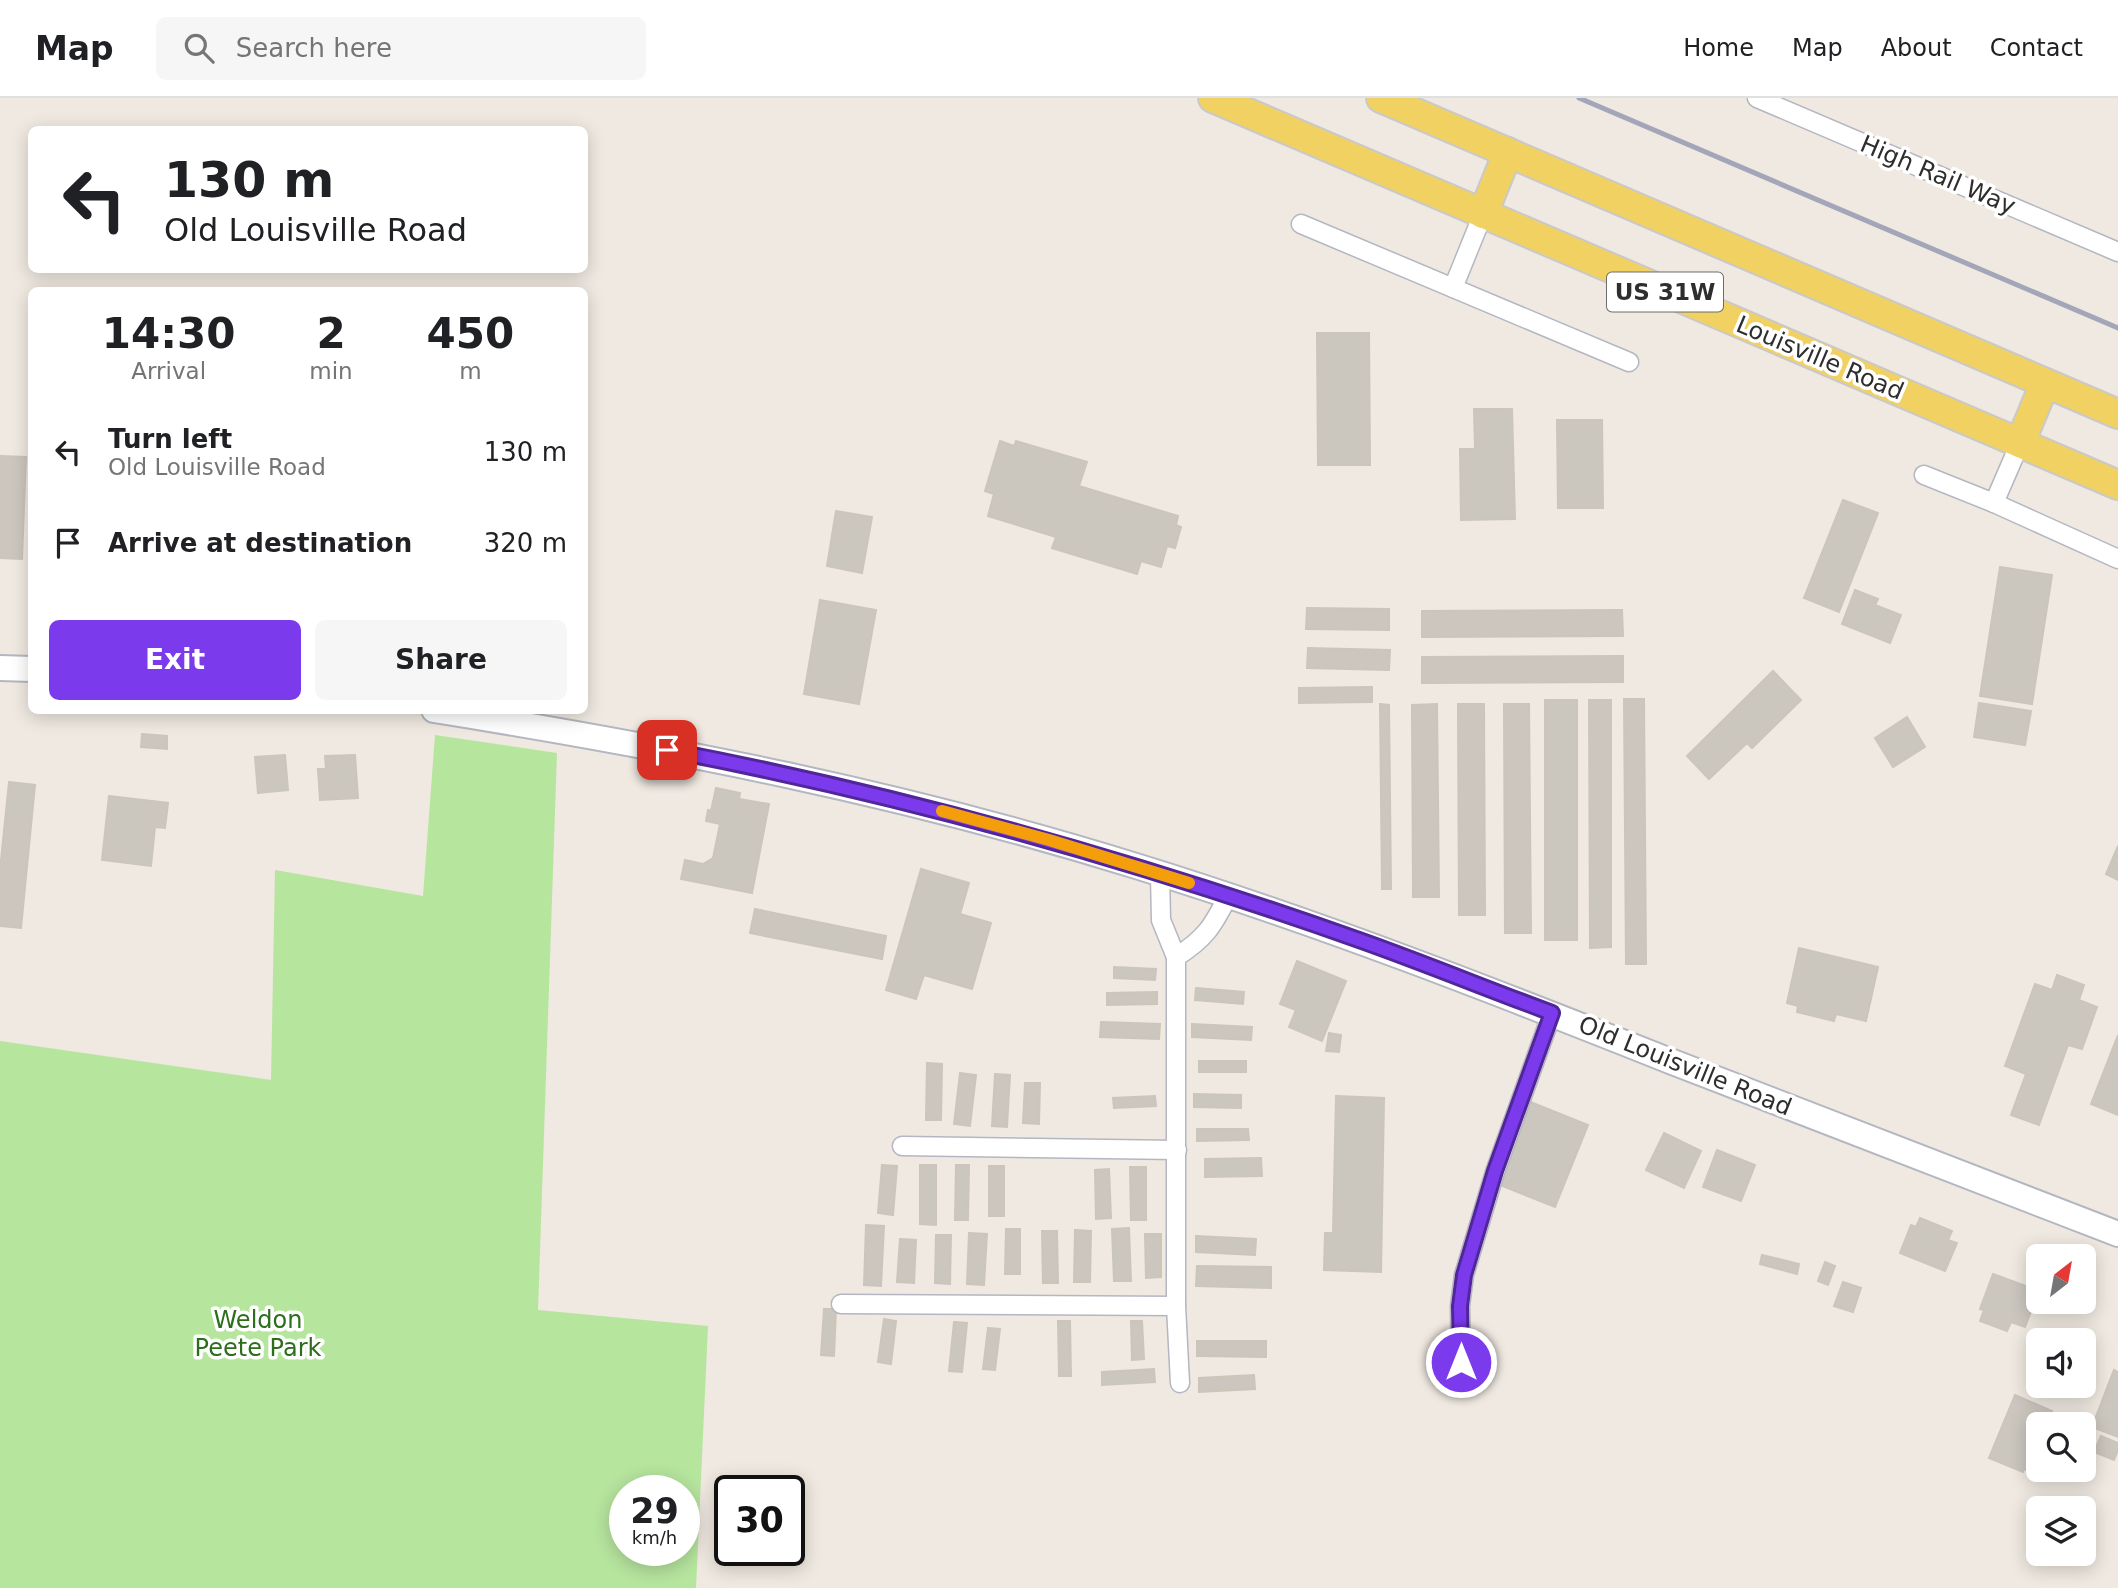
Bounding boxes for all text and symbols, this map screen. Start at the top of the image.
search box [156,17,646,80]
text: Map [35,29,114,68]
icon: search [180,29,218,67]
text: Search here [236,33,392,63]
text: Home [1683,34,1754,62]
text: Map [1792,34,1843,62]
text: About [1881,34,1952,62]
text: Contact [1990,34,2083,62]
street label: High Rail Way [1856,130,2020,220]
text: 130 m [164,152,334,209]
icon: left [49,154,140,245]
text: Old Louisville Road [164,211,467,249]
road number: US 31W [1607,272,1723,312]
text: 14:30 [102,309,236,358]
text: 2 [316,309,346,358]
text: 450 [427,309,514,358]
street label: Louisville Road [1732,310,1908,406]
text: Arrival [131,358,206,384]
text: min [309,358,353,384]
text: m [459,358,482,384]
text: Turn left [108,424,232,454]
icon: left [49,433,87,471]
text: 130 m [484,437,567,467]
text: Old Louisville Road [108,454,326,480]
icon: arrive [49,524,87,562]
text: Arrive at destination [108,528,412,558]
text: 320 m [484,528,567,558]
button: Exit [49,620,301,700]
button: Share [315,620,567,700]
pin [637,720,697,780]
icon: arrive [648,731,686,769]
street label: Old Louisville Road [1574,1010,1796,1122]
north arrow [2026,1244,2096,1314]
map controls [2026,1244,2096,1566]
park label: Weldon Peete Park [195,1306,322,1362]
position arrow [1424,1325,1498,1399]
button: sound [2026,1328,2096,1398]
button: search [2026,1412,2096,1482]
speed limit sign: 30 [714,1475,805,1566]
text: 29 [630,1491,679,1531]
button: layers [2026,1496,2096,1566]
text: km/h [632,1527,677,1548]

